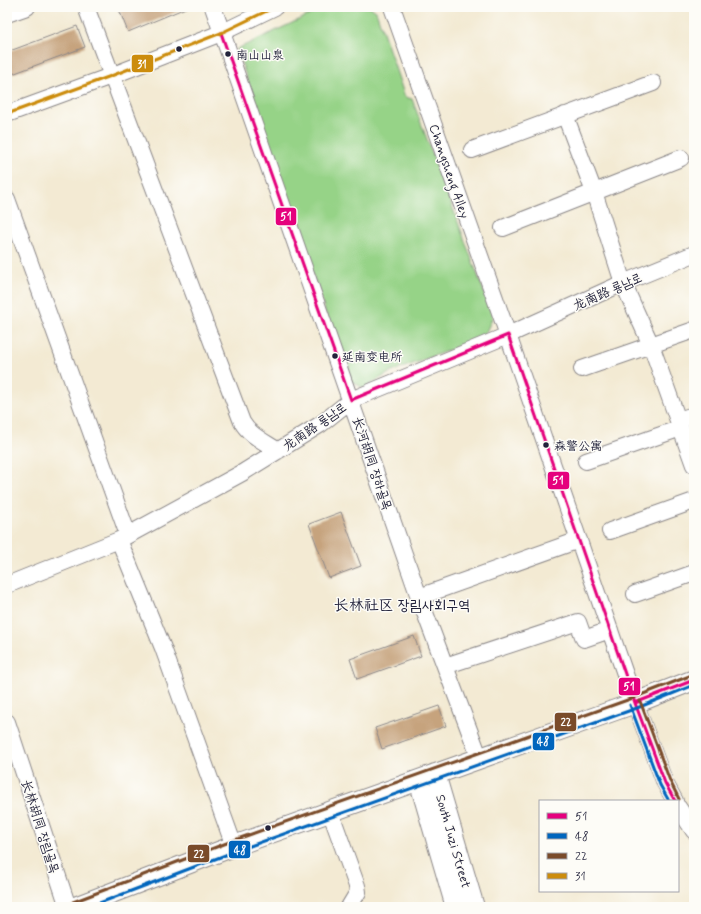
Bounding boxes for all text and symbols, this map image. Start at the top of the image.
unlabelled marker [174,44,184,54]
place label: 南山山泉 [236,48,284,64]
marker: 南山山泉 [223,49,233,59]
line badge: 31 [131,54,154,73]
text: 31 [137,58,147,72]
street label: Changsheng Alley [423,122,473,222]
line badge: 51 [275,207,297,226]
text: 51 [280,210,292,224]
street label: 龙南路 룡남로 [570,270,645,315]
place label: 延南变电所 [342,350,403,366]
marker: 延南变电所 [330,351,340,361]
street label: 龙南路 룡남로 [280,399,350,455]
street label: 长河胡同 장하골목 [348,415,395,512]
place label: 森警公寓 [554,439,602,455]
marker: 森警公寓 [541,440,551,450]
line badge: 51 [547,471,570,490]
text: 51 [552,474,564,488]
district label: 长林社区 장림사회구역 [334,596,470,616]
line badge: 51 [618,677,641,696]
text: 51 [623,680,635,694]
line badge: 22 [554,712,577,732]
text: 22 [560,716,572,730]
line badge: 48 [532,732,555,751]
text: 48 [537,735,549,749]
street label: 长林胡同 장림골목 [16,778,63,875]
street label: South Juzi Street [431,793,474,890]
legend [539,800,679,892]
text: 51 [575,809,587,825]
unlabelled marker [263,823,273,833]
text: 48 [575,829,589,845]
line badge: 48 [228,840,251,859]
line badge: 22 [187,844,210,863]
text: 48 [234,844,246,858]
text: 22 [193,848,205,862]
text: 22 [575,849,587,865]
text: 31 [575,869,586,885]

